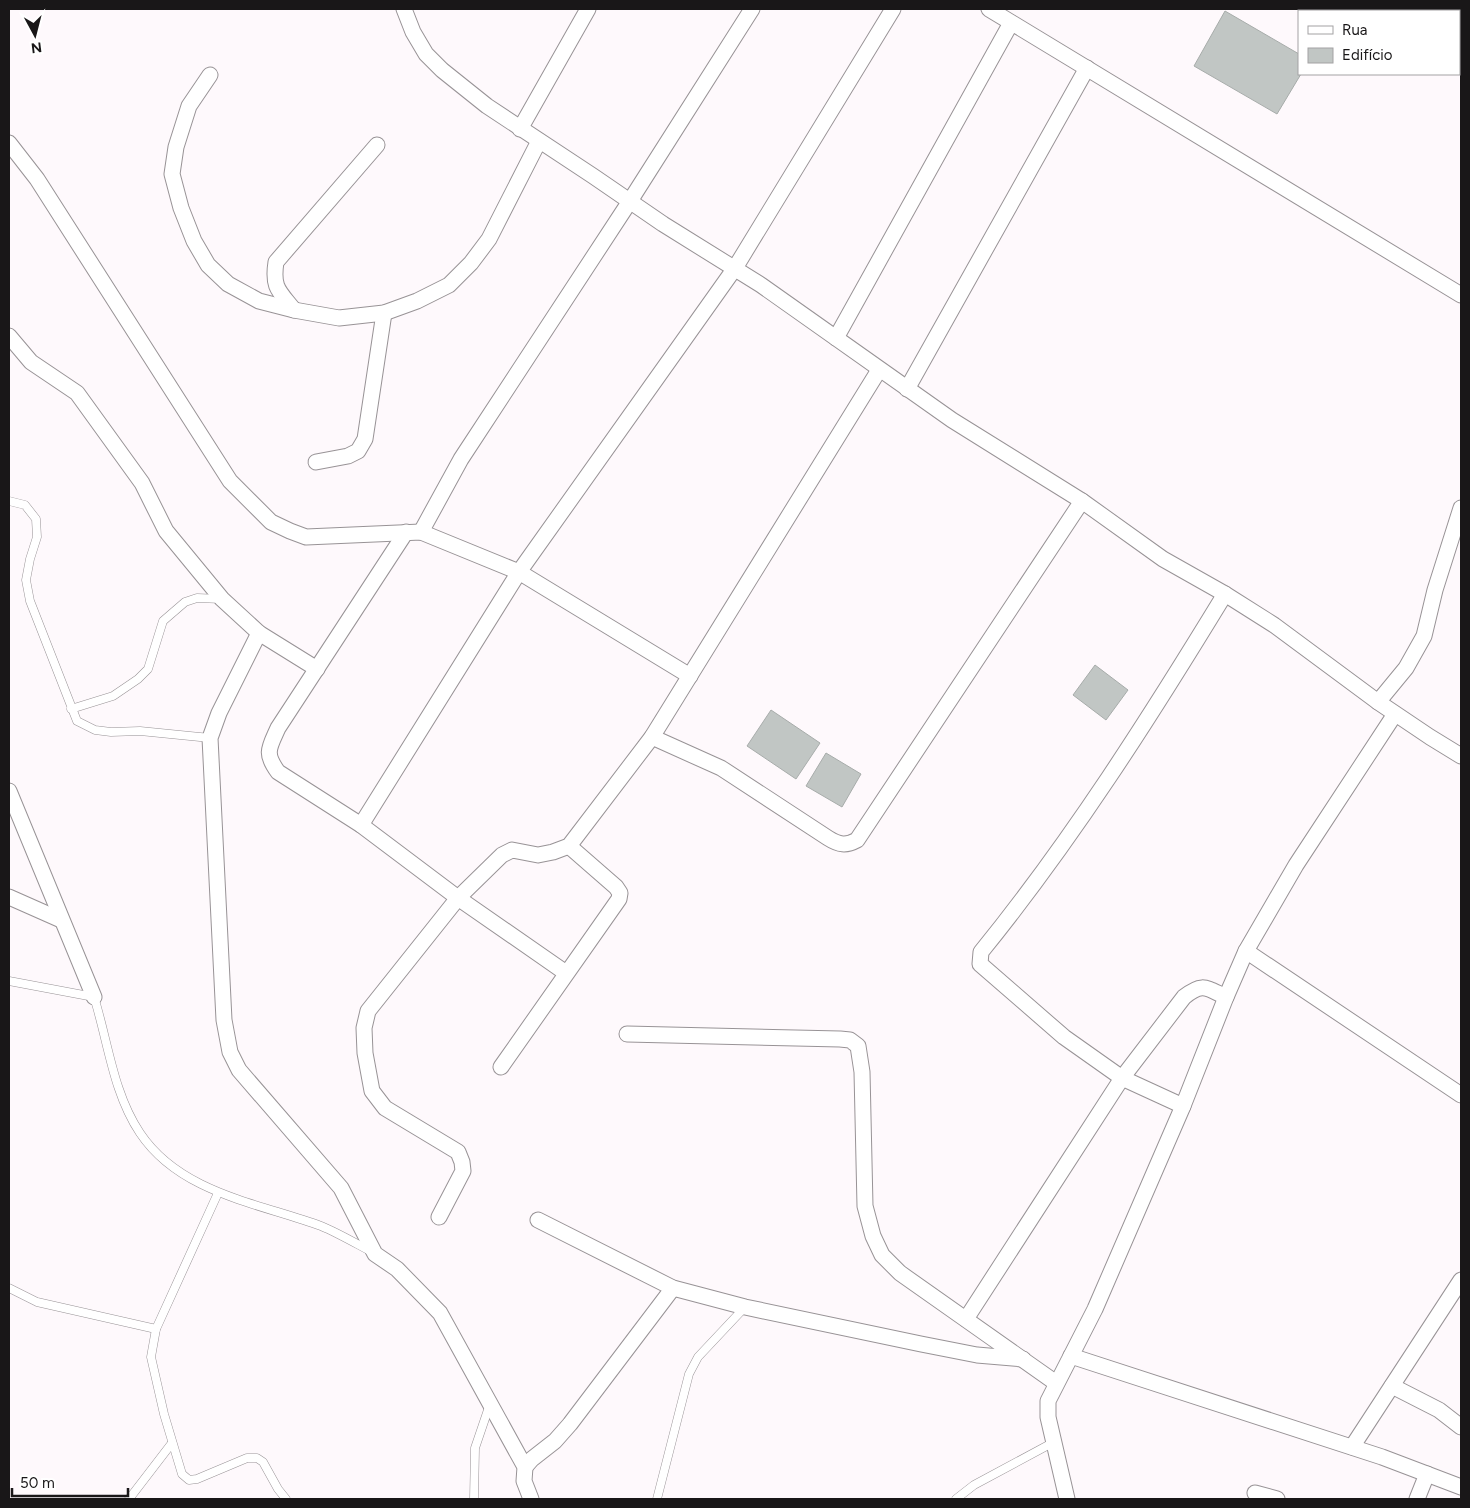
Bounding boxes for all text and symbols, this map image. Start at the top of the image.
north arrow [10,10,60,60]
legend [1298,10,1460,75]
text: Rua [1342,21,1367,39]
text: N [30,38,43,57]
text: Edifício [1342,46,1393,64]
scale bar [12,1466,129,1498]
text: 50 m [20,1474,55,1492]

